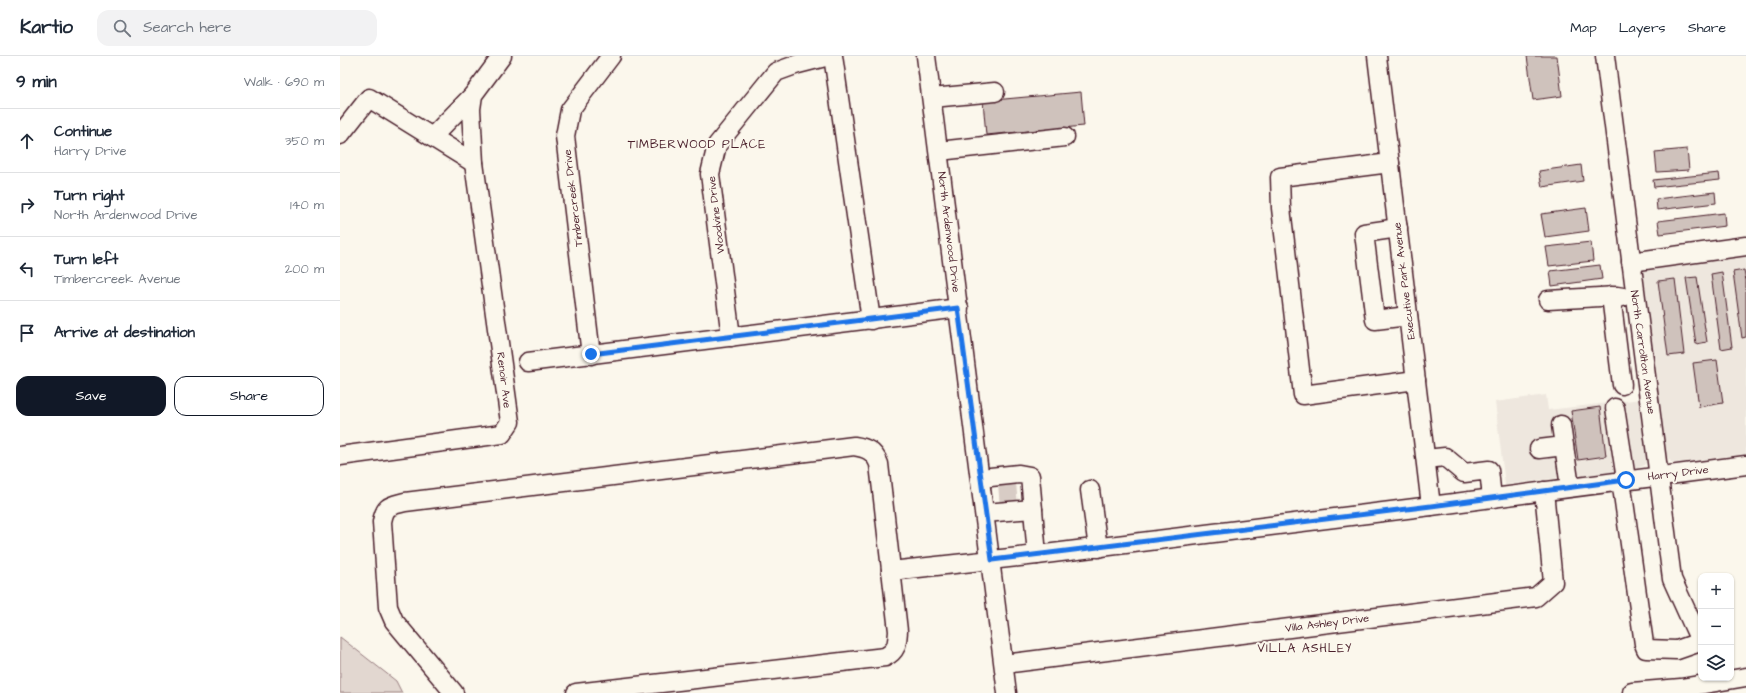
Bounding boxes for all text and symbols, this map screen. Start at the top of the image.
search box [97,10,377,46]
text: Kartio [20,14,73,41]
icon: search [111,17,133,39]
text: Search here [143,17,231,38]
text: Map [1570,18,1597,38]
text: Layers [1619,18,1666,38]
text: Share [1688,18,1726,38]
text: 9 min [16,70,57,94]
text: Walk · 690 m [244,73,324,91]
text: Continue [54,121,112,142]
icon: ahead [16,130,38,152]
text: 350 m [285,132,324,150]
district label: TIMBERWOOD PLACE [628,136,766,153]
text: Harry Drive [54,142,127,160]
street label: Timbercreek Drive [560,148,586,248]
street label: North Ardenwood Drive [934,171,964,293]
street label: Woodvine Drive [704,175,728,255]
text: Turn right [54,185,125,206]
icon: right [16,194,38,216]
text: 140 m [290,196,324,214]
text: North Ardenwood Drive [54,206,198,224]
street label: Executive Park Avenue [1389,222,1419,340]
text: Turn left [54,249,118,270]
icon: left [16,258,38,280]
text: 200 m [285,260,324,278]
text: Timbercreek Avenue [54,270,181,288]
street label: North Carrollton Avenue [1627,289,1659,415]
icon: arrive [16,322,38,344]
text: Arrive at destination [54,322,195,343]
route end [582,345,600,363]
street label: Renoir Ave [493,351,515,409]
button: Save [16,376,166,416]
button: Share [174,376,324,416]
street label: Harry Drive [1647,462,1710,485]
route start [1617,471,1635,489]
map controls [1698,573,1734,681]
button: + [1698,573,1734,609]
button: − [1698,609,1734,645]
street label: Villa Ashley Drive [1284,610,1370,637]
district label: VILLA ASHLEY [1258,640,1352,657]
button: layers [1698,645,1734,681]

